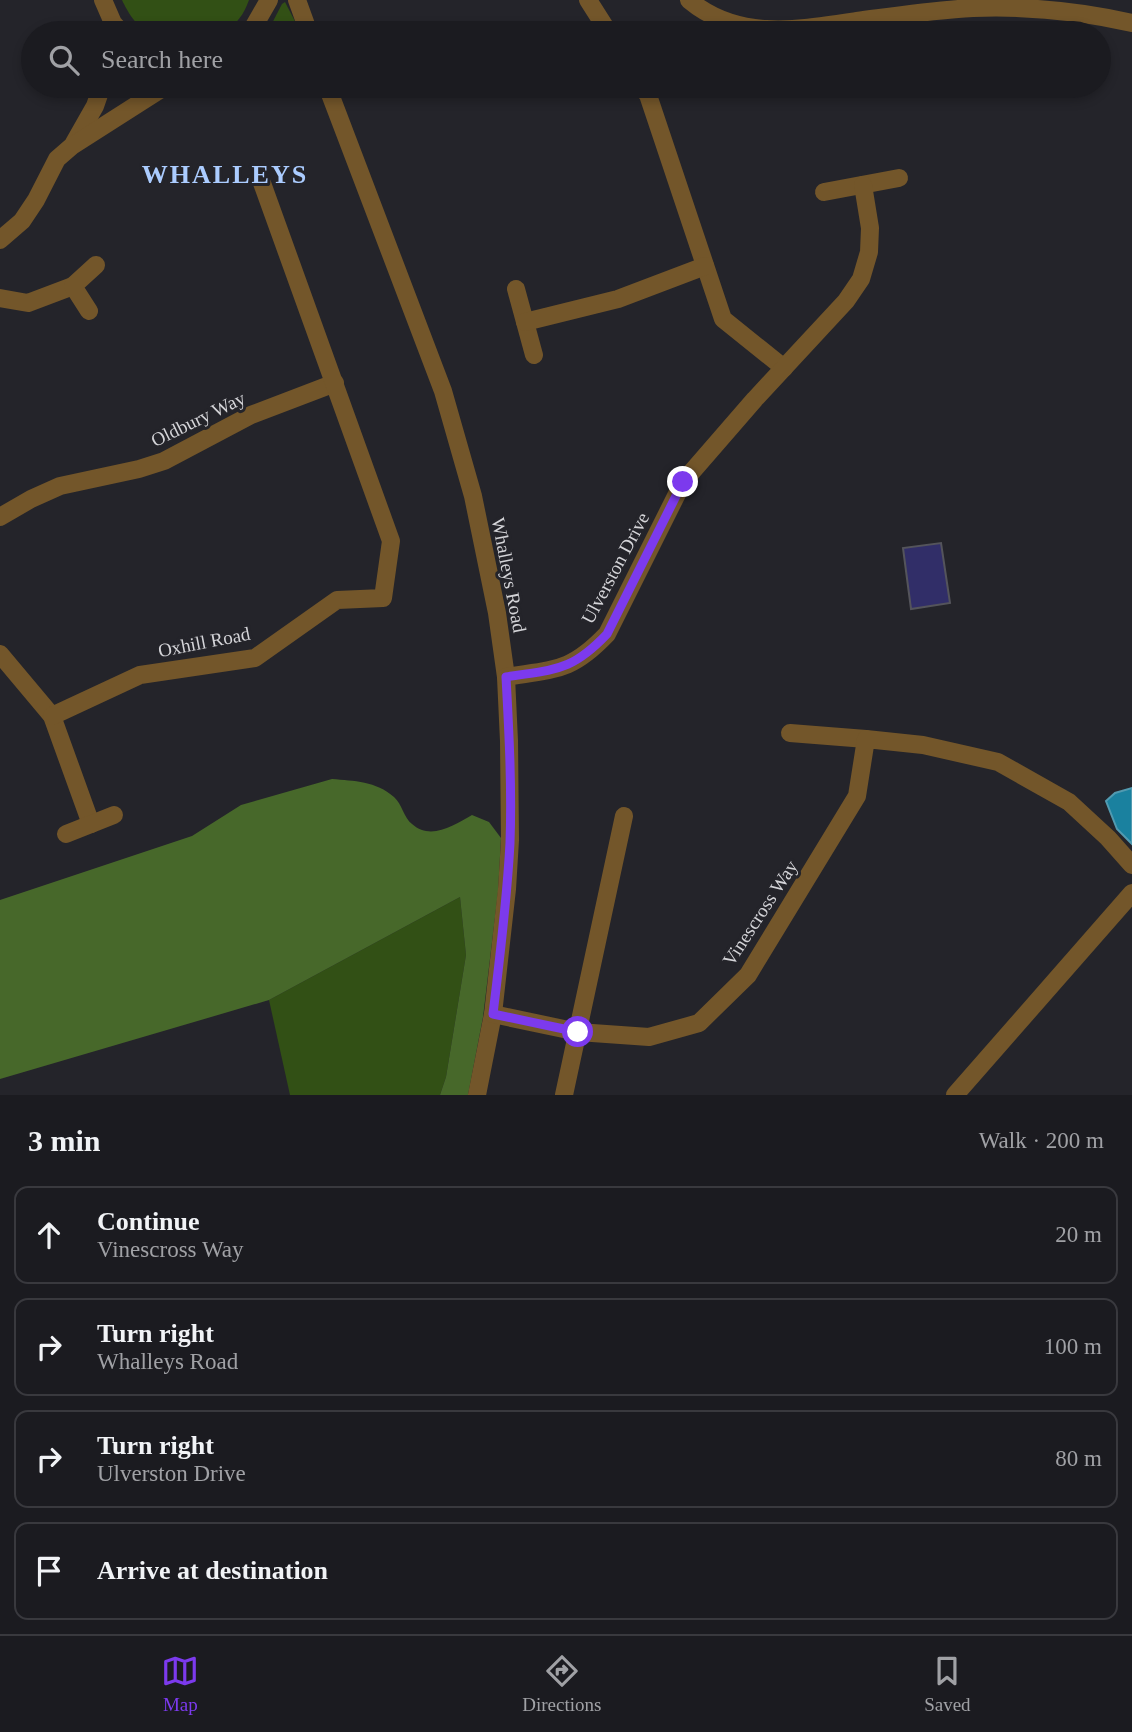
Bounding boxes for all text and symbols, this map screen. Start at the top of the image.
search box [21,21,1111,98]
icon: search [45,41,83,79]
text: Search here [101,45,223,74]
district label: WHALLEYS [142,160,308,189]
street label: Oldbury Way [148,387,249,451]
route end [667,466,698,497]
street label: Ulverston Drive [577,509,653,627]
street label: Whalleys Road [488,516,531,635]
street label: Oxhill Road [156,623,252,661]
street label: Vinescross Way [718,856,802,969]
route start [562,1016,593,1047]
text: 3 min [28,1124,101,1157]
text: Walk · 200 m [979,1128,1104,1153]
text: Continue [97,1207,200,1236]
icon: ahead [30,1216,68,1254]
text: 20 m [1055,1222,1102,1247]
text: Vinescross Way [97,1237,243,1262]
text: Turn right [97,1319,214,1348]
icon: right [30,1328,68,1366]
text: 100 m [1044,1334,1102,1359]
text: Whalleys Road [97,1349,238,1374]
text: Turn right [97,1431,214,1460]
icon: right [30,1440,68,1478]
text: 80 m [1055,1446,1102,1471]
text: Ulverston Drive [97,1461,246,1486]
icon: arrive [30,1552,68,1590]
text: Arrive at destination [97,1556,328,1585]
tab: Map [161,1652,199,1716]
tab: Directions [522,1652,601,1716]
tab: Saved [924,1652,971,1716]

